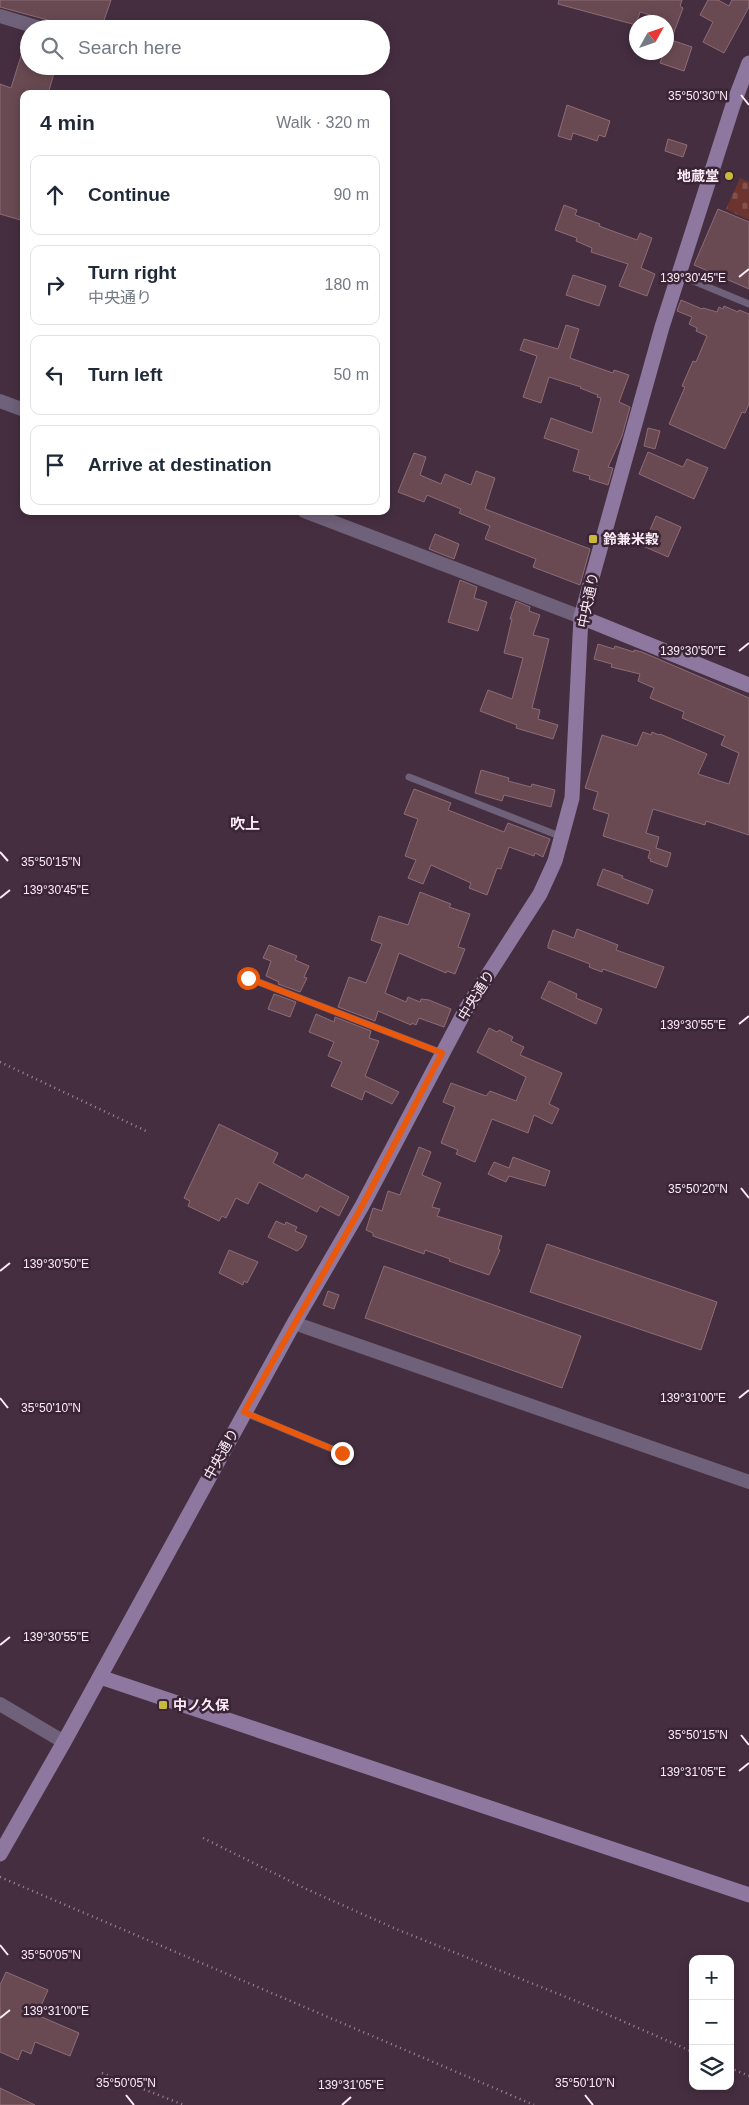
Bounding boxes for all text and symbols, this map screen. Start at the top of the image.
north arrow [629,15,674,60]
search box [20,20,390,75]
icon: search [38,34,66,62]
text: Search here [78,37,182,58]
text: 35°50'30"N [668,89,728,103]
text: 4 min [40,111,95,134]
text: Walk · 320 m [276,114,370,131]
place label: 地蔵堂 [677,168,719,184]
marker: 地蔵堂 [723,170,735,182]
icon: ahead [41,181,69,209]
text: Continue [88,184,170,205]
text: 90 m [333,186,369,203]
text: Turn right [88,262,176,283]
icon: right [41,271,69,299]
text: 139°30'45"E [660,271,726,285]
text: 180 m [325,276,369,293]
text: 中央通り [88,289,152,306]
icon: left [41,361,69,389]
text: Turn left [88,364,163,385]
text: 50 m [333,366,369,383]
icon: arrive [41,451,69,479]
text: Arrive at destination [88,454,272,475]
place label: 鈴兼米穀 [603,531,659,547]
marker: 鈴兼米穀 [587,533,599,545]
street label: 中央通り [574,571,602,629]
text: 139°30'50"E [660,644,726,658]
district label: 吹上 [230,815,260,832]
text: 35°50'15"N [21,855,81,869]
text: 139°30'45"E [23,883,89,897]
route start [237,967,260,990]
street label: 中央通り [454,967,498,1023]
text: 139°30'55"E [660,1018,726,1032]
text: 35°50'20"N [668,1182,728,1196]
text: 139°30'50"E [23,1257,89,1271]
text: 139°31'00"E [660,1391,726,1405]
text: 35°50'10"N [21,1401,81,1415]
street label: 中央通り [200,1426,242,1482]
route end [331,1442,354,1465]
text: 139°30'55"E [23,1630,89,1644]
place label: 中ノ久保 [173,1697,229,1713]
marker: 中ノ久保 [157,1699,169,1711]
text: 35°50'15"N [668,1728,728,1742]
text: 139°31'05"E [660,1765,726,1779]
text: 35°50'05"N [21,1948,81,1962]
map controls [689,1955,734,2090]
button: + [689,1955,734,2000]
button: − [689,2000,734,2045]
text: 139°31'00"E [23,2004,89,2018]
button: layers [689,2045,734,2090]
text: 35°50'05"N [96,2076,156,2090]
text: 35°50'10"N [555,2076,615,2090]
text: 139°31'05"E [318,2078,384,2092]

